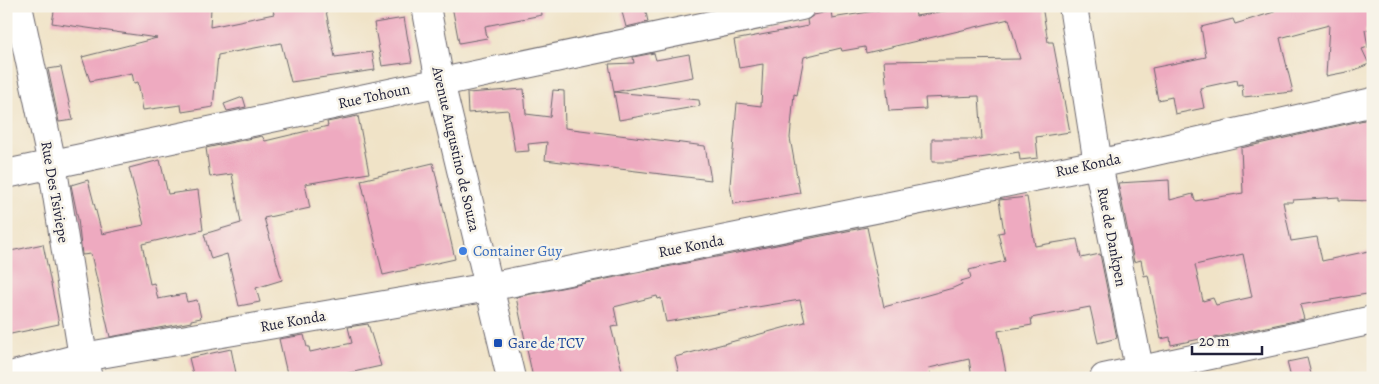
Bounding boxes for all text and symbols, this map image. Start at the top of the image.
street label: Avenue Augustino de Souza [427,64,485,233]
street label: Rue Tohoun [336,79,412,113]
street label: Rue Des Tsiviepe [36,140,74,245]
street label: Rue Konda [1054,148,1122,182]
street label: Rue de Dankpen [1093,186,1131,288]
street label: Rue Konda [657,230,725,262]
place label: Container Guy [473,241,562,261]
marker: Container Guy [457,245,469,257]
street label: Rue Konda [259,305,327,337]
scale bar [1192,324,1262,356]
text: 20 m [1199,331,1230,351]
place label: Gare de TCV [508,333,585,353]
marker: Gare de TCV [492,337,504,349]

